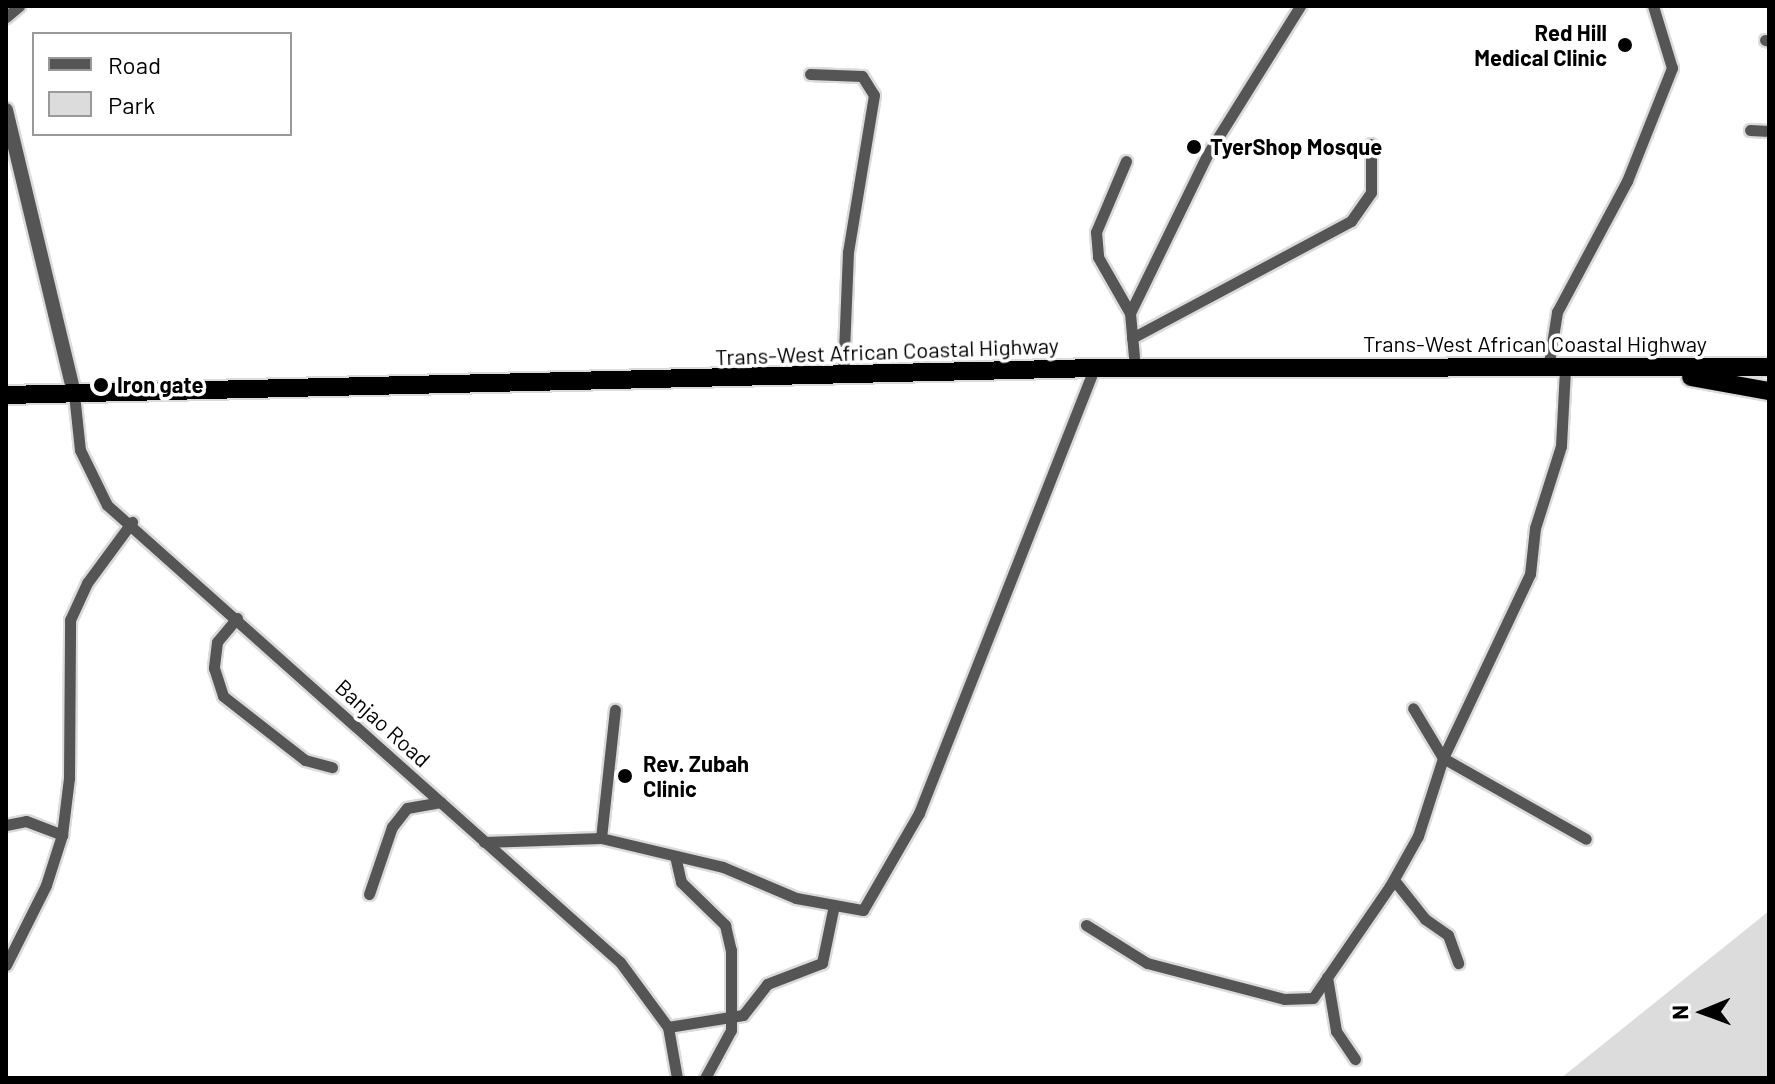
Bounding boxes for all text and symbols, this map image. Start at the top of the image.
place label: Red Hill Medical Clinic [1474,19,1607,70]
legend [32,32,292,136]
marker: Red Hill Medical Clinic [1614,34,1636,56]
text: Road [108,50,161,79]
text: Park [108,90,155,119]
place label: TyerShop Mosque [1210,134,1382,160]
marker: TyerShop Mosque [1185,138,1203,156]
street label: Trans-West African Coastal Highway [1363,331,1707,357]
street label: Trans-West African Coastal Highway [715,332,1059,370]
place label: Iron gate [117,372,203,398]
marker: Iron gate [92,376,110,394]
street label: Banjao Road [330,674,436,772]
place label: Rev. Zubah Clinic [643,750,749,802]
marker: Rev. Zubah Clinic [614,765,636,787]
north arrow [1663,972,1743,1052]
text: N [1666,1005,1692,1020]

